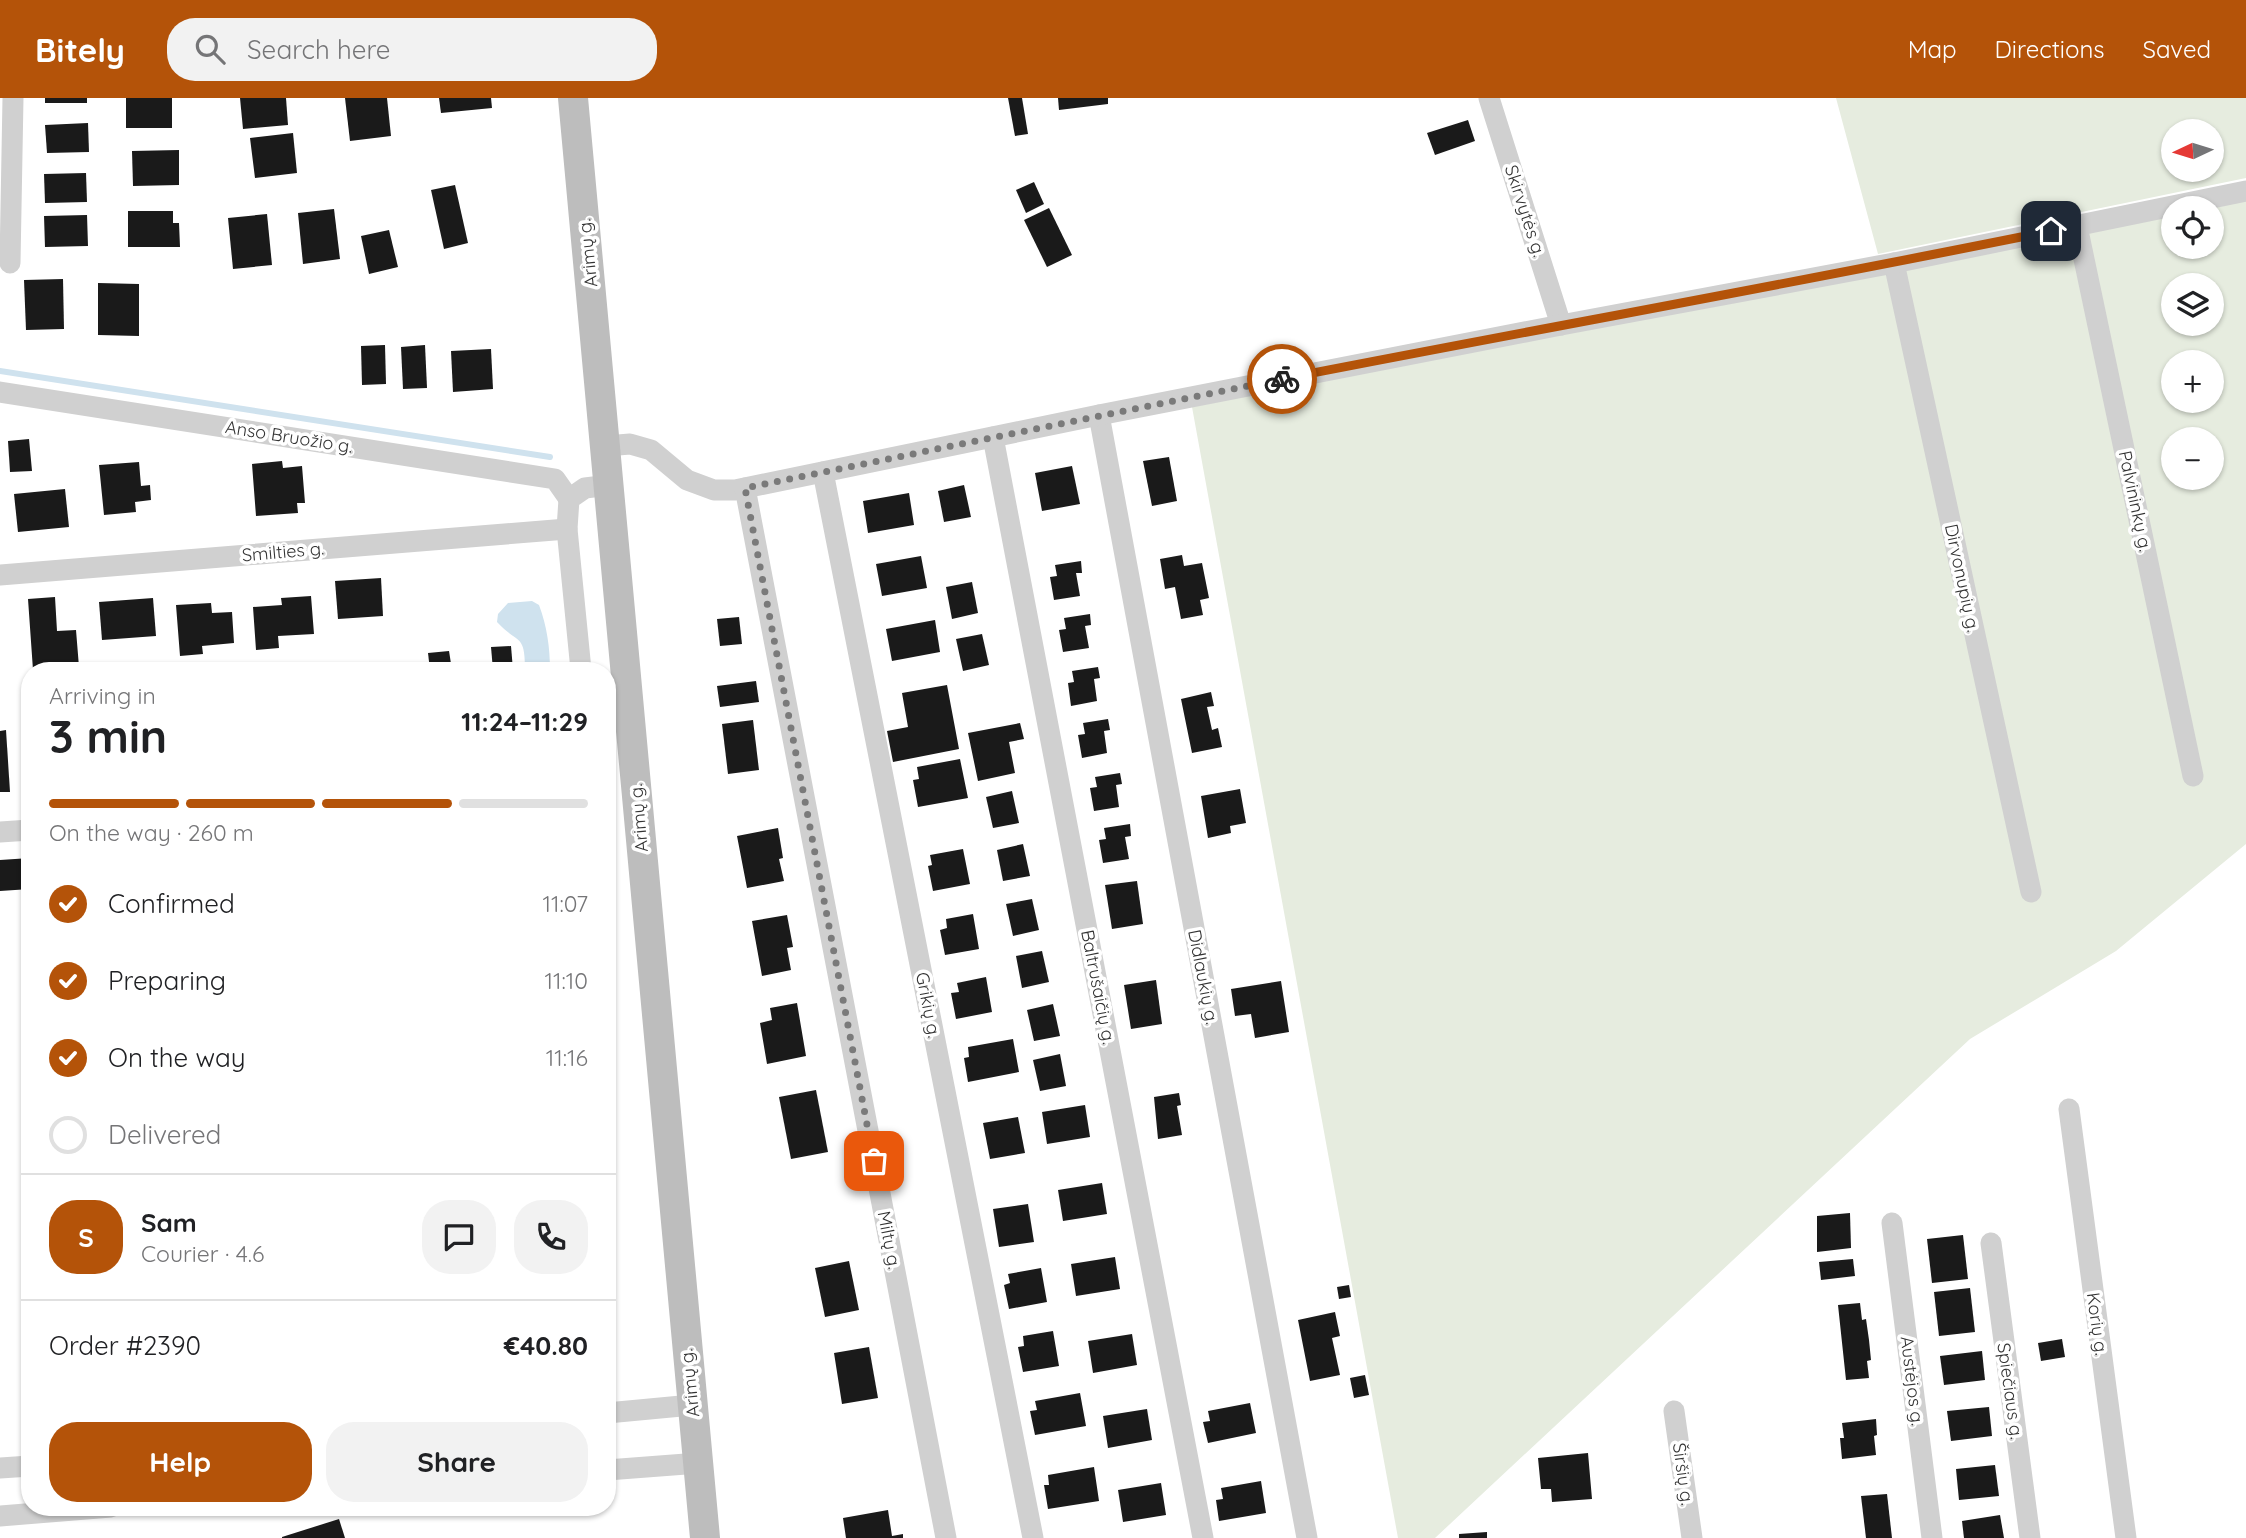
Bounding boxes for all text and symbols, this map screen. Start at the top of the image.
search box [167,18,657,81]
text: Bitely [35,29,125,70]
icon: search [191,30,229,68]
text: Search here [247,33,391,66]
text: Map [1908,34,1957,64]
text: Directions [1995,34,2105,64]
text: Saved [2143,34,2211,64]
north arrow [2161,119,2224,182]
map controls [2161,119,2224,490]
street label: Skirvytės g. [1500,162,1551,260]
button: locate [2161,196,2224,259]
pin [2021,201,2081,261]
icon: home [2032,212,2070,250]
street label: Arimų g. [572,218,603,288]
button: layers [2161,273,2224,336]
courier [1247,344,1317,414]
button: + [2161,350,2224,413]
icon: bike [1263,360,1301,398]
street label: Anso Bruožio g. [224,415,354,458]
button: − [2161,427,2224,490]
street label: Palvininkų g. [2114,448,2157,553]
street label: Dirvonupių g. [1940,522,1985,634]
street label: Smilties g. [241,536,325,567]
text: Arriving in [49,681,156,710]
text: 11:24–11:29 [461,705,588,738]
text: 3 min [49,707,167,765]
street label: Arimų g. [624,783,653,853]
text: On the way · 260 m [49,818,254,847]
icon: check [49,885,87,923]
text: Confirmed [108,887,235,920]
text: 11:07 [542,889,588,918]
street label: Baltrušaičių g. [1076,928,1121,1046]
street label: Didlaukių g. [1183,928,1224,1026]
icon: check [49,962,87,1000]
text: Preparing [108,964,226,997]
text: 11:10 [544,966,588,995]
street label: Grikių g. [911,970,946,1040]
icon: check [49,1039,87,1077]
text: On the way [108,1041,246,1074]
text: 11:16 [546,1043,588,1072]
text: Delivered [108,1118,221,1151]
pin [844,1131,904,1191]
icon: bag [855,1142,893,1180]
button: chat [422,1200,496,1274]
button: phone [514,1200,588,1274]
text: Sam [141,1206,197,1239]
street label: Miltų g. [873,1209,906,1271]
text: S [78,1221,94,1254]
text: Courier · 4.6 [141,1239,264,1268]
street label: Korių g. [2082,1291,2113,1357]
text: Order #2390 [49,1329,201,1362]
text: €40.80 [504,1329,588,1362]
street label: Austėjos g. [1896,1335,1929,1427]
street label: Spiečiaus g. [1992,1341,2029,1441]
street label: Arimų g. [674,1348,705,1418]
button: Help [49,1422,312,1502]
button: Share [326,1422,588,1502]
street label: Širšių g. [1668,1441,1699,1507]

